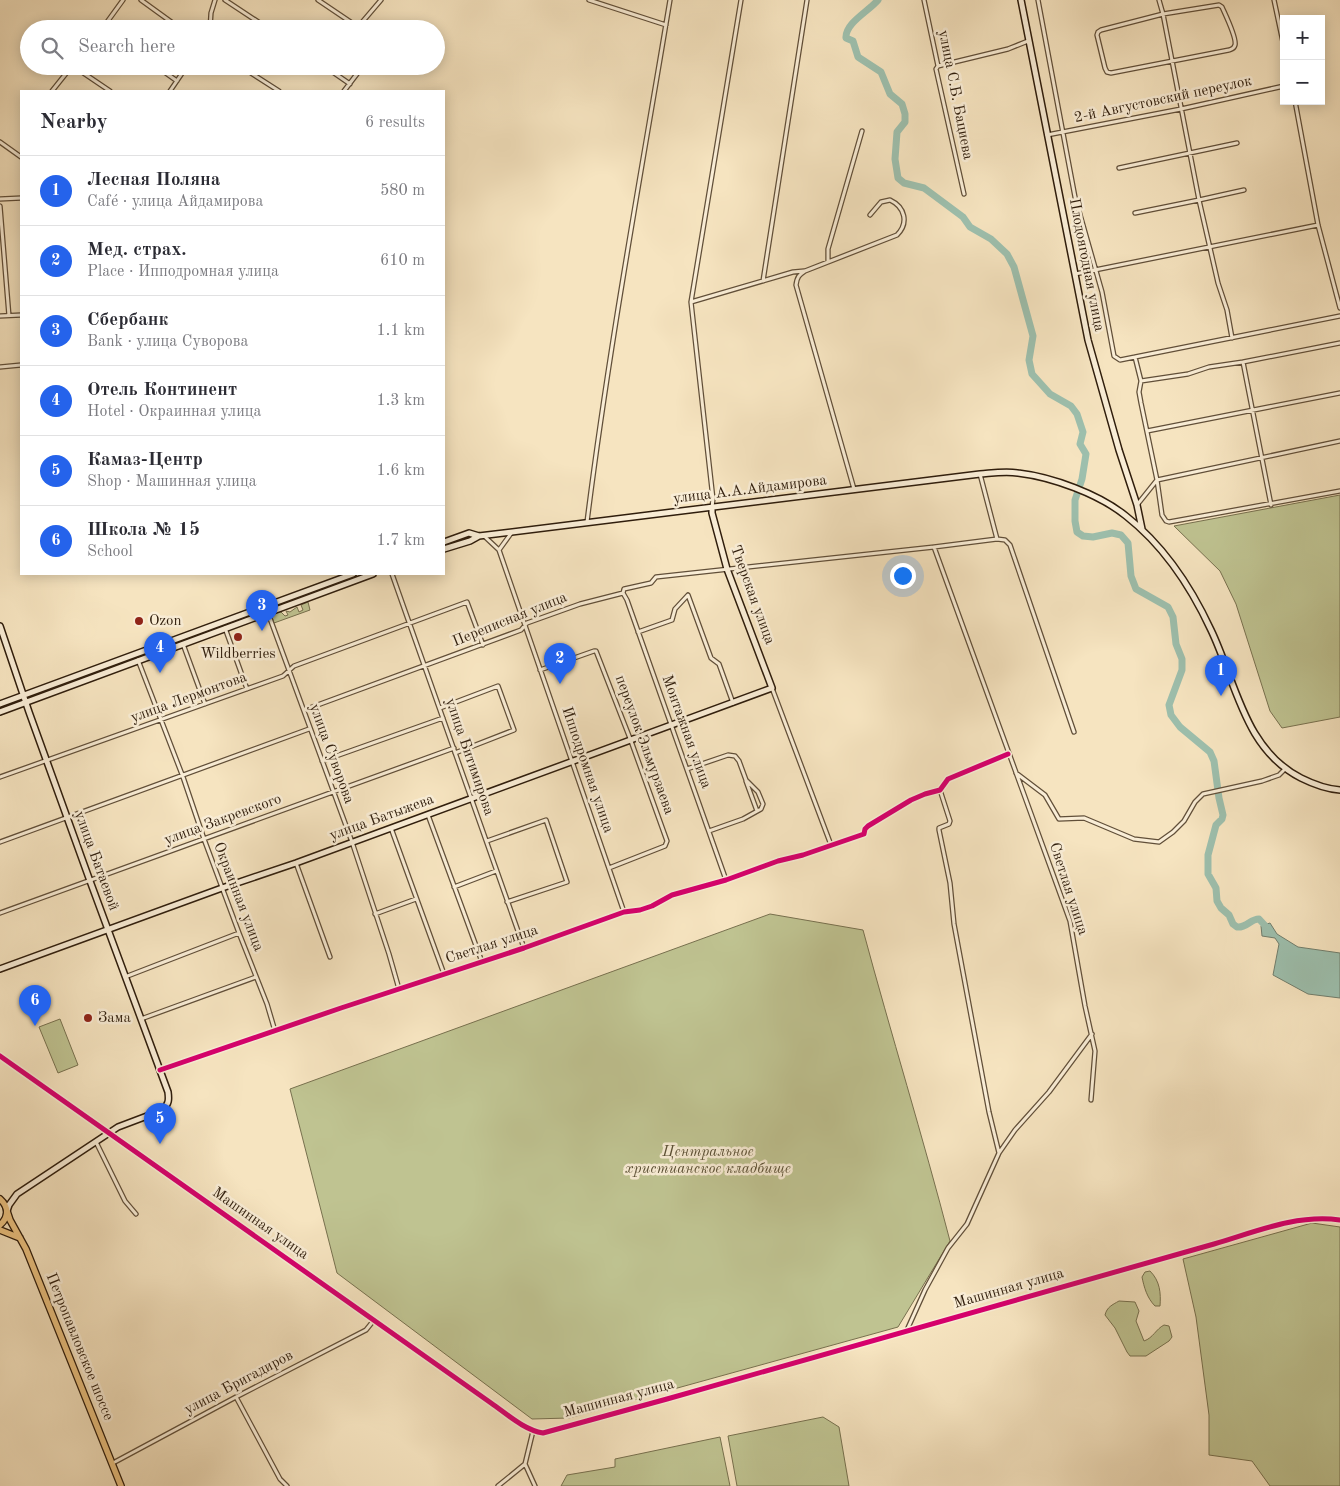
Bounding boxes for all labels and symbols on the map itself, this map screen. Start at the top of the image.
street label: улица С.Б. Бациева [935,29,975,162]
street label: 2-й Августовский переулок [1073,74,1254,126]
street label: Плодоягодная улица [1066,197,1106,333]
street label: улица А.А.Айдамирова [672,473,828,507]
street label: Тверская улица [727,543,777,647]
your location [890,563,916,589]
pin: 3 [246,590,278,631]
street label: Переписная улица [451,590,570,650]
place label: Ozon [149,614,182,629]
marker: Ozon [133,615,145,627]
marker: Wildberries [232,631,244,643]
pin: 4 [144,632,176,673]
pin: 2 [544,643,576,684]
place label: Wildberries [200,647,276,662]
pin: 1 [1205,655,1237,696]
street label: улица Лермонтова [129,670,250,726]
street label: переулок Эльмурзаева [612,673,676,817]
street label: Монтажная улица [659,673,714,791]
street label: улица Битимирова [442,696,496,818]
street label: улица Суворова [306,702,356,806]
street label: Ипподромная улица [558,705,616,835]
street label: улица Закревского [162,792,284,848]
street label: улица Батыжева [328,792,437,844]
street label: улица Батаевой [71,809,121,913]
street label: Окраинная улица [210,840,266,954]
street label: Светлая улица [1046,841,1090,938]
street label: Светлая улица [444,923,541,967]
pin: 6 [19,985,51,1026]
place label: Зама [98,1011,131,1026]
marker: Зама [82,1012,94,1024]
pin: 5 [144,1103,176,1144]
park label: Центральное христианское кладбище [625,1145,791,1177]
street label: Машинная улица [209,1185,311,1263]
street label: Машинная улица [952,1266,1066,1312]
street label: Петропавловское шоссе [43,1271,115,1423]
street label: улица Бригадиров [182,1348,296,1418]
street label: Машинная улица [562,1377,676,1421]

